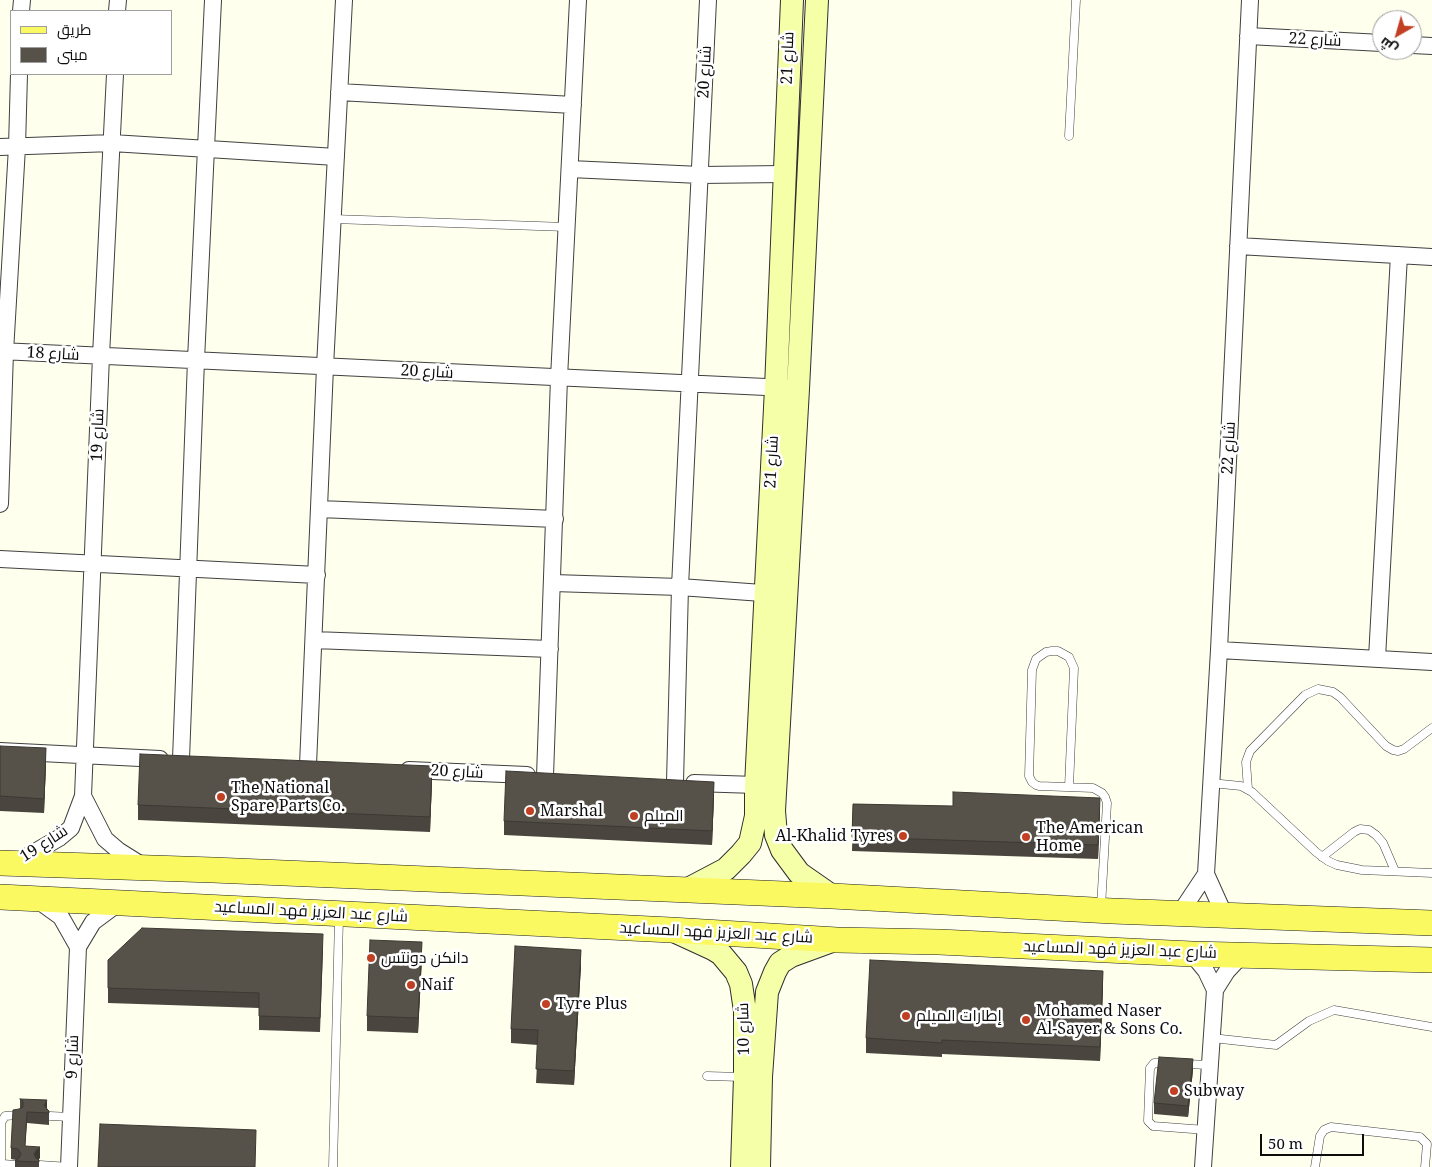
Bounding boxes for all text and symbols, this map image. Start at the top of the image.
legend [10,10,172,75]
north arrow [1372,10,1422,60]
text: طريق [57,19,91,39]
street label: شارع 22 [1288,29,1342,51]
street label: شارع 21 [777,31,799,85]
text: ش [1375,33,1401,59]
text: مبنى [57,44,88,64]
street label: شارع 20 [694,45,716,99]
street label: شارع 18 [26,343,80,365]
street label: شارع 20 [400,361,454,383]
street label: شارع 19 [87,408,109,462]
street label: شارع 22 [1218,421,1240,475]
street label: شارع 21 [761,435,783,489]
street label: شارع 20 [430,761,484,783]
place label: The National Spare Parts Co. [231,778,345,816]
marker: The National Spare Parts Co. [215,791,227,803]
place label: Marshal [540,801,603,821]
marker: Marshal [524,805,536,817]
place label: الميلم [644,806,684,826]
marker: الميلم [628,810,640,822]
place label: The American Home [1036,818,1144,856]
street label: شارع 19 [17,822,71,866]
place label: Al-Khalid Tyres [775,826,893,846]
marker: Al-Khalid Tyres [897,830,909,842]
marker: The American Home [1020,831,1032,843]
street label: شارع عبد العزيز فهد المساعيد [214,897,408,927]
street label: شارع عبد العزيز فهد المساعيد [619,918,813,948]
street label: شارع عبد العزيز فهد المساعيد [1023,937,1217,963]
place label: دانكن دونتس [381,948,469,968]
marker: دانكن دونتس [365,952,377,964]
place label: Naif [421,975,453,995]
marker: Naif [405,979,417,991]
place label: Tyre Plus [556,994,627,1014]
marker: Tyre Plus [540,998,552,1010]
place label: Mohamed Naser Al-Sayer & Sons Co. [1036,1001,1183,1039]
street label: شارع 10 [734,1002,754,1056]
place label: إطارات الميلم [916,1006,1002,1026]
marker: إطارات الميلم [900,1010,912,1022]
marker: Mohamed Naser Al-Sayer & Sons Co. [1020,1014,1032,1026]
street label: شارع 9 [63,1035,83,1079]
place label: Subway [1184,1081,1244,1101]
marker: Subway [1168,1085,1180,1097]
scale bar [1262,1124,1366,1156]
text: 50 m [1268,1133,1303,1153]

